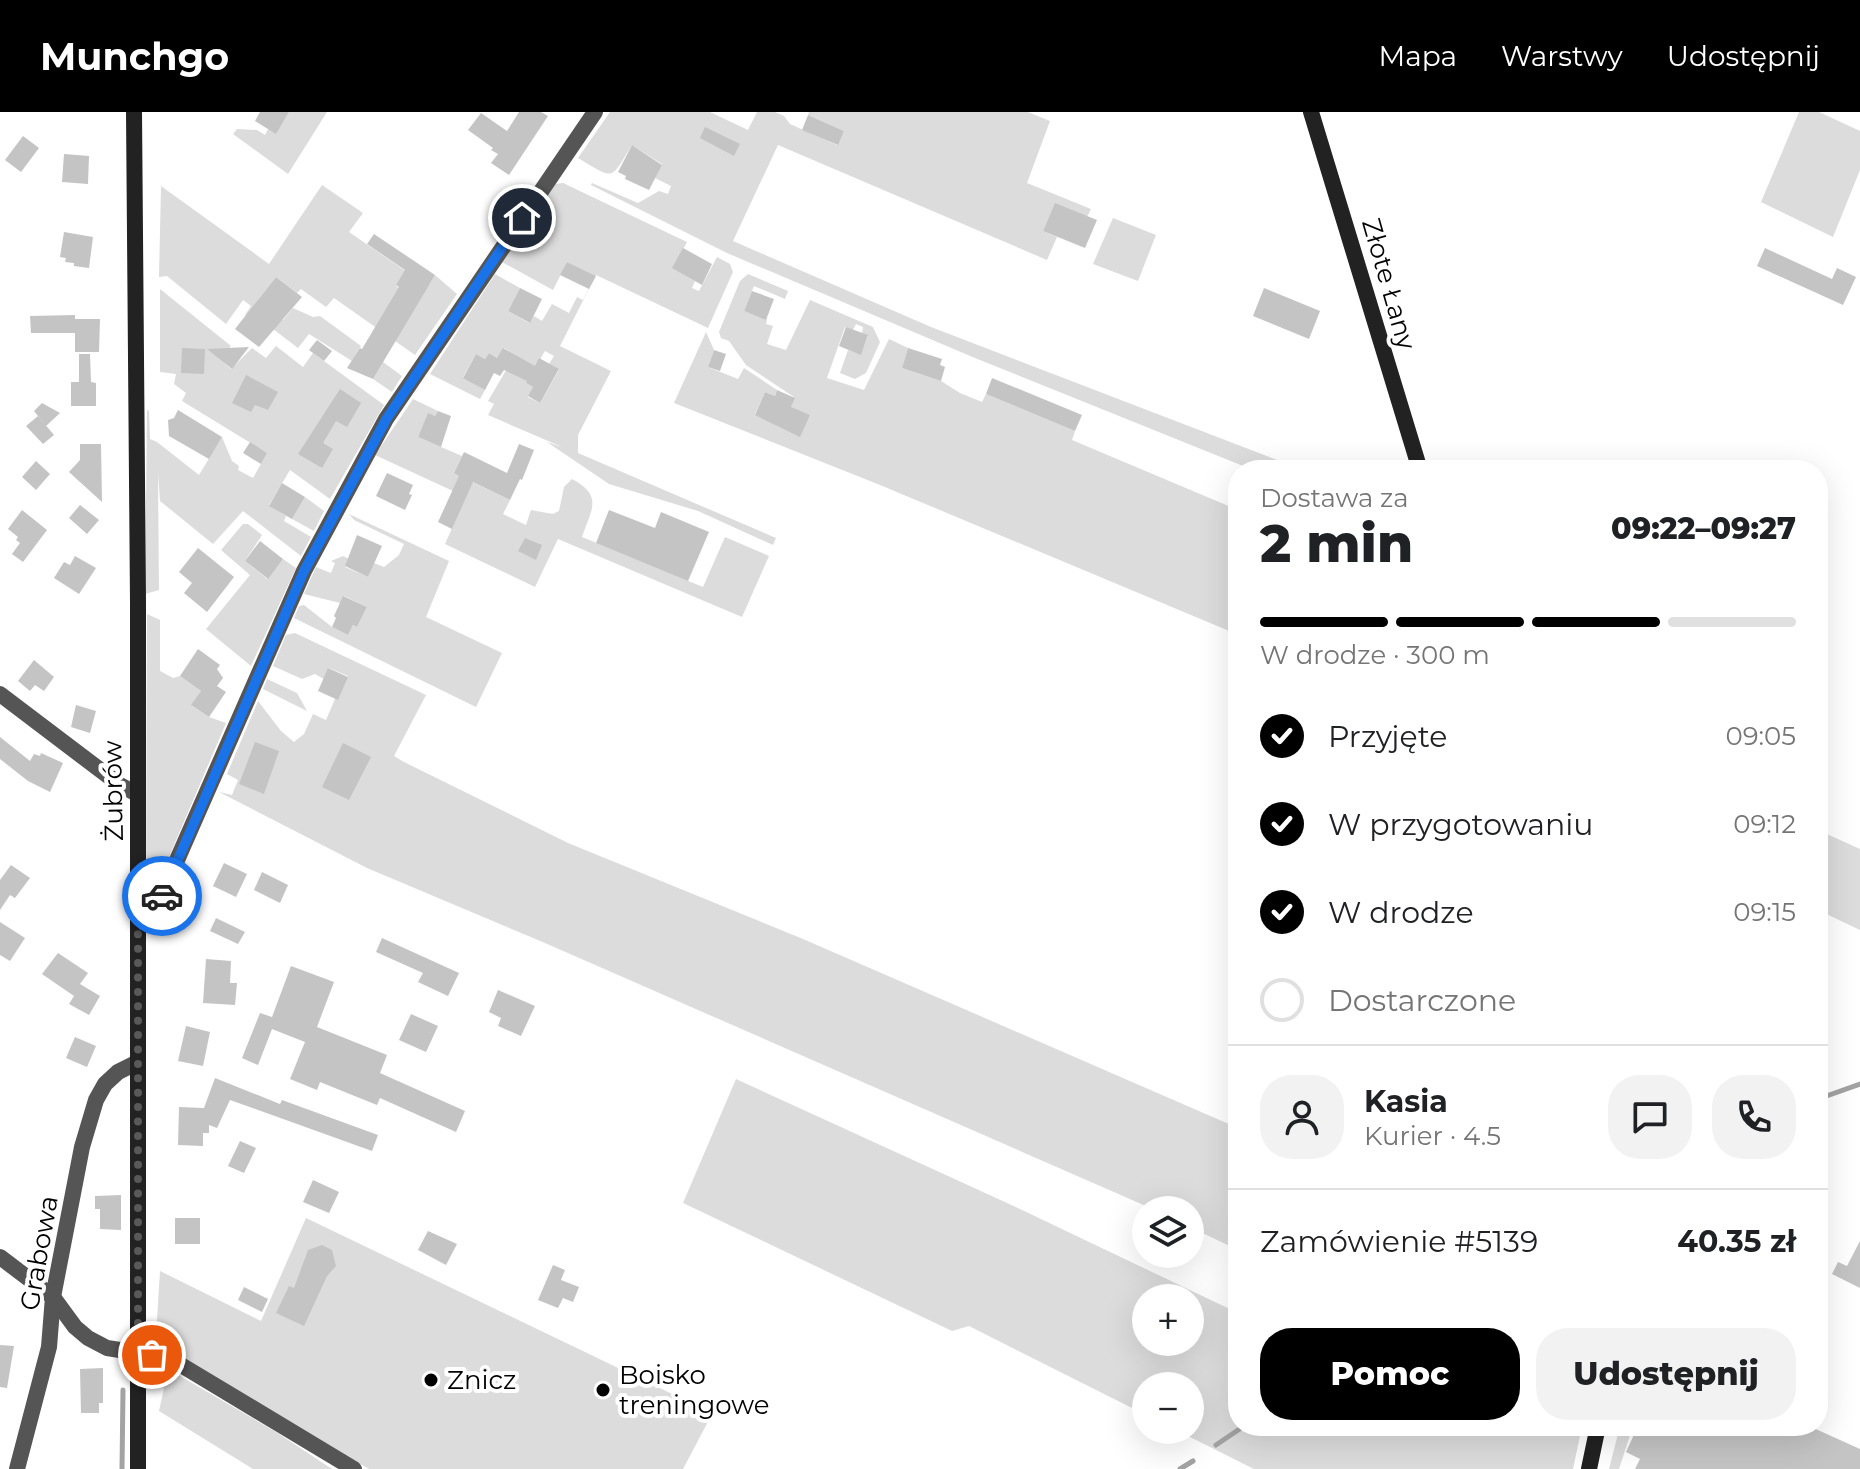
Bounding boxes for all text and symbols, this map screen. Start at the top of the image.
text: Munchgo [40,33,229,80]
text: Mapa [1378,39,1457,73]
text: Warstwy [1501,39,1623,73]
text: Udostępnij [1667,39,1820,73]
pin [488,184,556,252]
icon: home [500,196,544,240]
street label: Złote Łany [1355,215,1423,354]
text: Dostawa za [1260,482,1409,514]
text: 09:22–09:27 [1611,510,1796,547]
text: 2 min [1260,512,1413,575]
text: W drodze · 300 m [1260,639,1490,671]
icon: check [1260,714,1304,758]
text: Przyjęte [1328,718,1447,755]
text: 09:05 [1726,720,1796,752]
street label: Żubrów [96,740,130,842]
icon: check [1260,802,1304,846]
text: W przygotowaniu [1328,806,1594,843]
text: 09:12 [1733,808,1796,840]
courier [122,856,202,936]
icon: car [140,874,184,918]
icon: check [1260,890,1304,934]
text: W drodze [1328,894,1474,931]
text: 09:15 [1733,896,1796,928]
text: Dostarczone [1328,982,1516,1019]
button: person [1260,1075,1344,1159]
button: chat [1608,1075,1692,1159]
button: phone [1712,1075,1796,1159]
text: Kasia [1364,1083,1448,1120]
text: Kurier · 4.5 [1364,1120,1501,1152]
street label: Grabowa [13,1193,65,1313]
map controls [1132,1196,1204,1444]
button: layers [1132,1196,1204,1268]
text: Zamówienie #5139 [1260,1223,1538,1260]
text: 40.35 zł [1677,1223,1796,1260]
button: + [1132,1284,1204,1356]
pin [118,1321,186,1389]
button: Pomoc [1260,1328,1520,1420]
button: Udostępnij [1536,1328,1796,1420]
icon: bag [130,1333,174,1377]
place label: Boisko treningowe [619,1359,769,1421]
place label: Znicz [447,1364,516,1396]
marker: Znicz [422,1371,440,1389]
button: − [1132,1372,1204,1444]
marker: Boisko treningowe [594,1381,612,1399]

